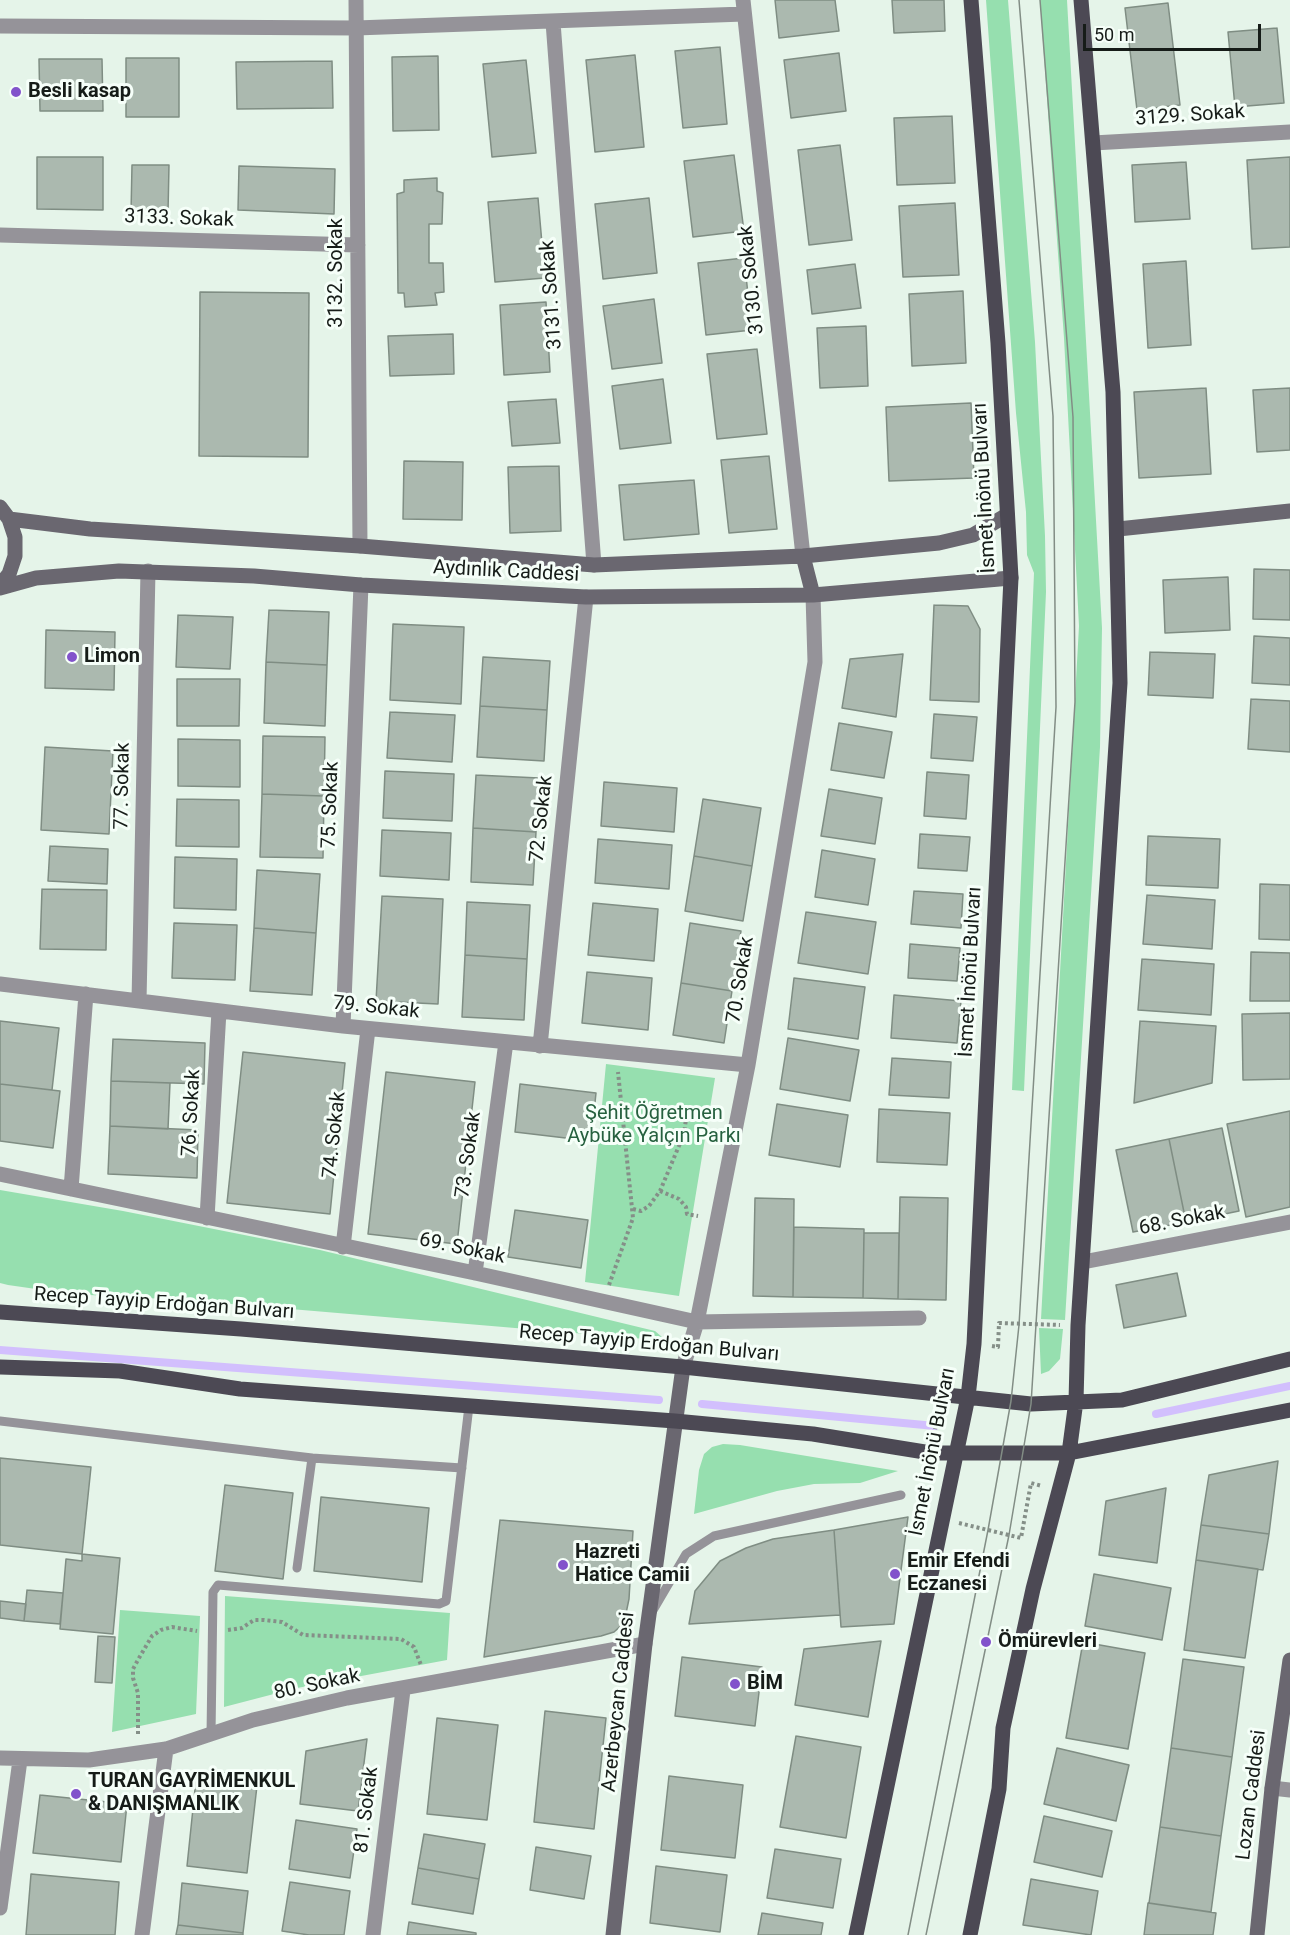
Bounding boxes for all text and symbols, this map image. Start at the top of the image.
scale bar [1086,12,1264,50]
text: 50 m [1094,24,1134,45]
place label: Besli kasap [28,80,131,104]
marker: Besli kasap [9,85,23,99]
street label: 3129. Sokak [1134,100,1246,132]
street label: 3133. Sokak [124,205,234,233]
street label: 3132. Sokak [325,218,349,328]
street label: 3130. Sokak [734,224,770,336]
street label: 3131. Sokak [536,239,568,351]
street label: İsmet İnönü Bulvarı [969,402,1001,574]
street label: Aydınlık Caddesi [432,556,580,588]
place label: Limon [84,645,140,669]
marker: Limon [65,650,79,664]
street label: 77. Sokak [110,742,136,830]
street label: 75. Sokak [317,761,345,849]
street label: 72. Sokak [526,774,558,864]
street label: İsmet İnönü Bulvarı [955,886,987,1058]
street label: 70. Sokak [722,935,760,1025]
street label: 79. Sokak [331,992,421,1024]
street label: 76. Sokak [178,1069,206,1157]
street label: 74. Sokak [319,1090,351,1180]
park label: Şehit Öğretmen Aybüke Yalçın Parkı [567,1102,741,1149]
street label: 73. Sokak [451,1110,487,1200]
street label: 68. Sokak [1137,1201,1227,1241]
street label: 69. Sokak [417,1228,507,1270]
street label: Recep Tayyip Erdoğan Bulvarı [33,1283,295,1325]
street label: Recep Tayyip Erdoğan Bulvarı [518,1321,780,1367]
street label: İsmet İnönü Bulvarı [905,1366,961,1538]
place label: Hazreti Hatice Camii [575,1541,690,1588]
place label: Emir Efendi Eczanesi [907,1550,1010,1597]
marker: Hazreti Hatice Camii [556,1558,570,1572]
marker: Emir Efendi Eczanesi [888,1567,902,1581]
street label: Azerbeycan Caddesi [598,1611,640,1793]
place label: Ömürevleri [998,1630,1097,1654]
marker: Ömürevleri [979,1635,993,1649]
street label: 80. Sokak [272,1664,362,1706]
place label: BİM [747,1672,783,1696]
marker: BİM [728,1677,742,1691]
street label: Lozan Caddesi [1232,1728,1272,1862]
street label: 81. Sokak [350,1765,384,1855]
place label: TURAN GAYRİMENKUL & DANIŞMANLIK [88,1770,295,1817]
marker: TURAN GAYRİMENKUL & DANIŞMANLIK [69,1787,83,1801]

